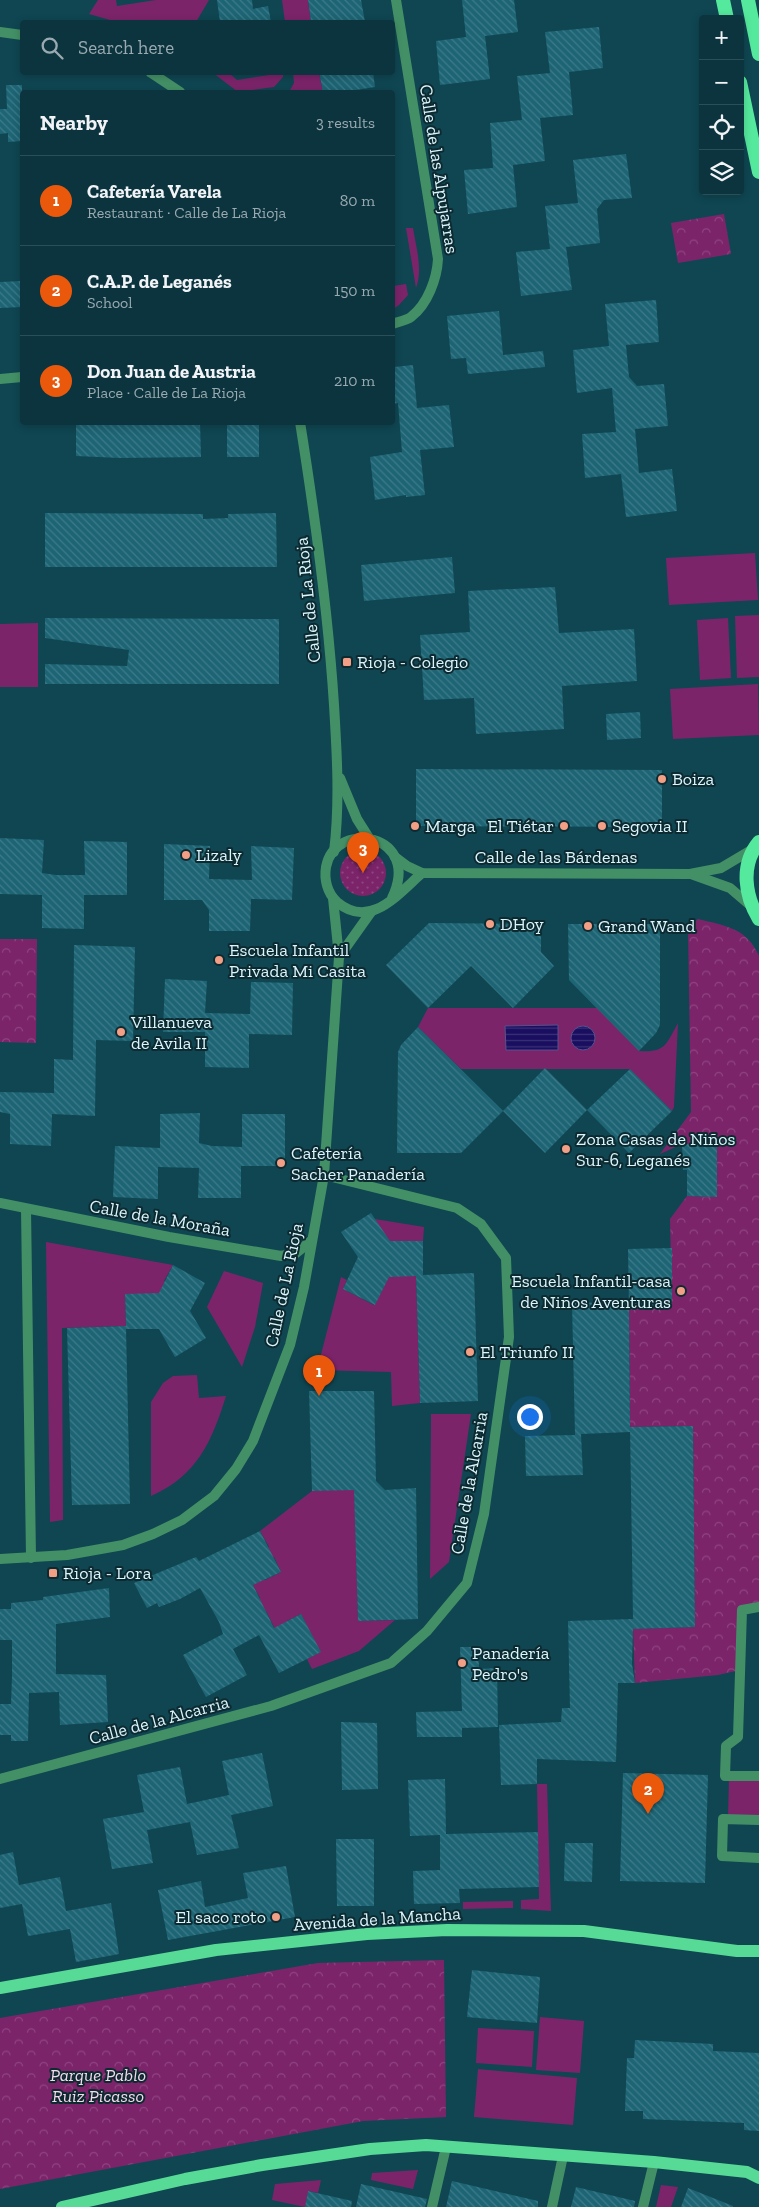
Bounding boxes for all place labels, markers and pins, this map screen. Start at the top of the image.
place label: Rioja - Colegio [357,651,468,673]
marker: Rioja - Colegio [341,656,353,668]
place label: Boiza [672,768,714,790]
marker: Boiza [656,773,668,785]
place label: Marga [425,815,476,837]
place label: El Tiétar [487,815,554,837]
place label: Segovia II [612,815,688,837]
marker: Marga [409,820,421,832]
marker: El Tiétar [558,820,570,832]
marker: Segovia II [596,820,608,832]
pin: 3 [347,832,379,873]
place label: Lizaly [196,844,242,866]
marker: Lizaly [180,849,192,861]
place label: DHoy [500,913,545,935]
place label: Grand Wand [598,915,695,937]
marker: DHoy [484,918,496,930]
marker: Grand Wand [582,920,594,932]
place label: Escuela Infantil Privada Mi Casita [229,939,366,982]
marker: Escuela Infantil Privada Mi Casita [213,954,225,966]
place label: Villanueva de Avila II [130,1011,212,1054]
marker: Villanueva de Avila II [115,1026,127,1038]
place label: Zona Casas de Niños Sur-6, Leganés [576,1128,736,1171]
place label: Cafetería Sacher Panadería [291,1142,425,1185]
marker: Zona Casas de Niños Sur-6, Leganés [560,1143,572,1155]
marker: Cafetería Sacher Panadería [275,1157,287,1169]
place label: Escuela Infantil-casa de Niños Aventuras [511,1270,671,1313]
marker: Escuela Infantil-casa de Niños Aventuras [675,1285,687,1297]
place label: El Triunfo II [480,1341,574,1363]
marker: El Triunfo II [464,1346,476,1358]
pin: 1 [303,1355,335,1396]
place label: Rioja - Lora [63,1562,152,1584]
marker: Rioja - Lora [47,1567,59,1579]
place label: Panadería Pedro's [472,1642,550,1685]
marker: Panadería Pedro's [456,1657,468,1669]
pin: 2 [632,1773,664,1814]
place label: El saco roto [176,1906,266,1928]
marker: El saco roto [270,1911,282,1923]

